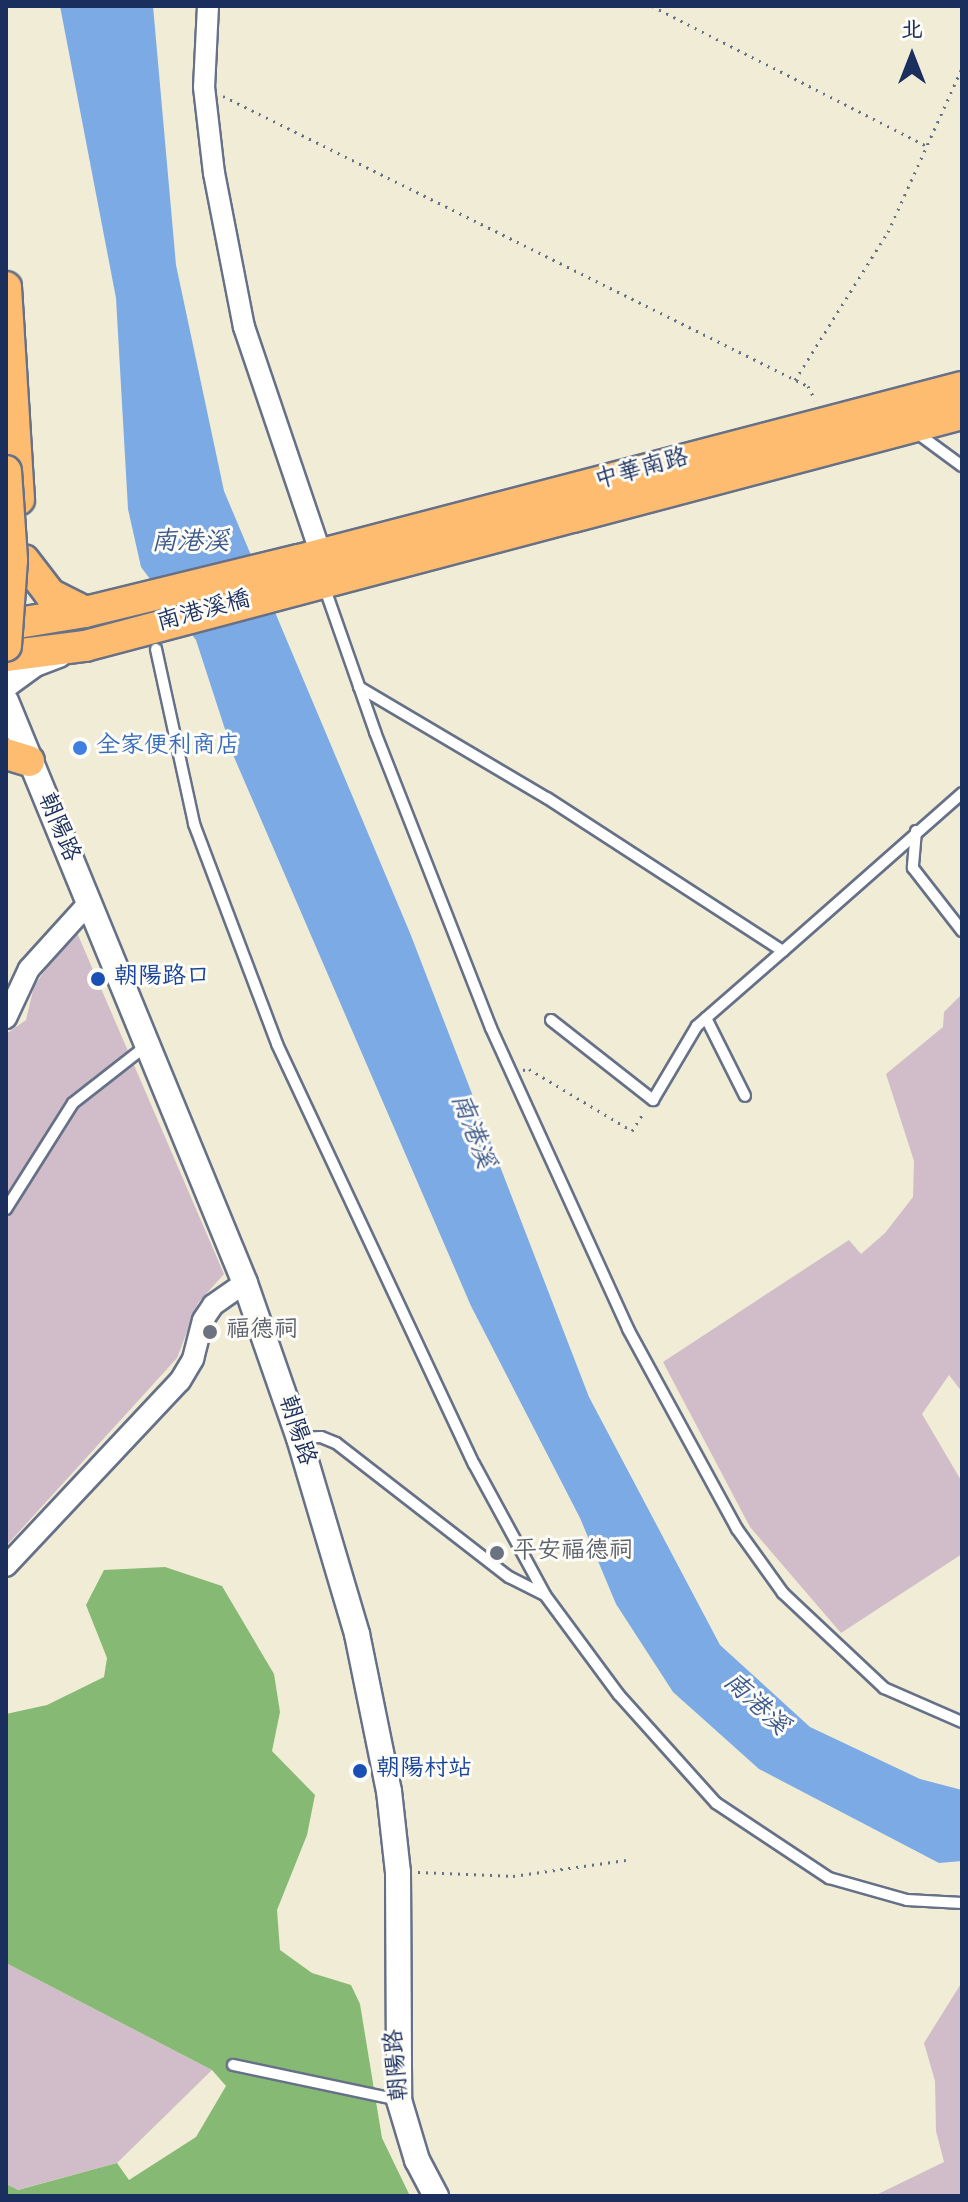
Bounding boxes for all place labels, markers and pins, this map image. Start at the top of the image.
place label: 全家便利商店 [96,734,240,762]
marker: 全家便利商店 [71,739,89,757]
place label: 朝陽路口 [114,965,210,993]
marker: 朝陽路口 [89,970,107,988]
place label: 福德祠 [226,1318,298,1346]
marker: 福德祠 [201,1323,219,1341]
place label: 平安福德祠 [513,1539,633,1567]
marker: 平安福德祠 [488,1544,506,1562]
place label: 朝陽村站 [376,1757,472,1785]
marker: 朝陽村站 [351,1762,369,1780]

